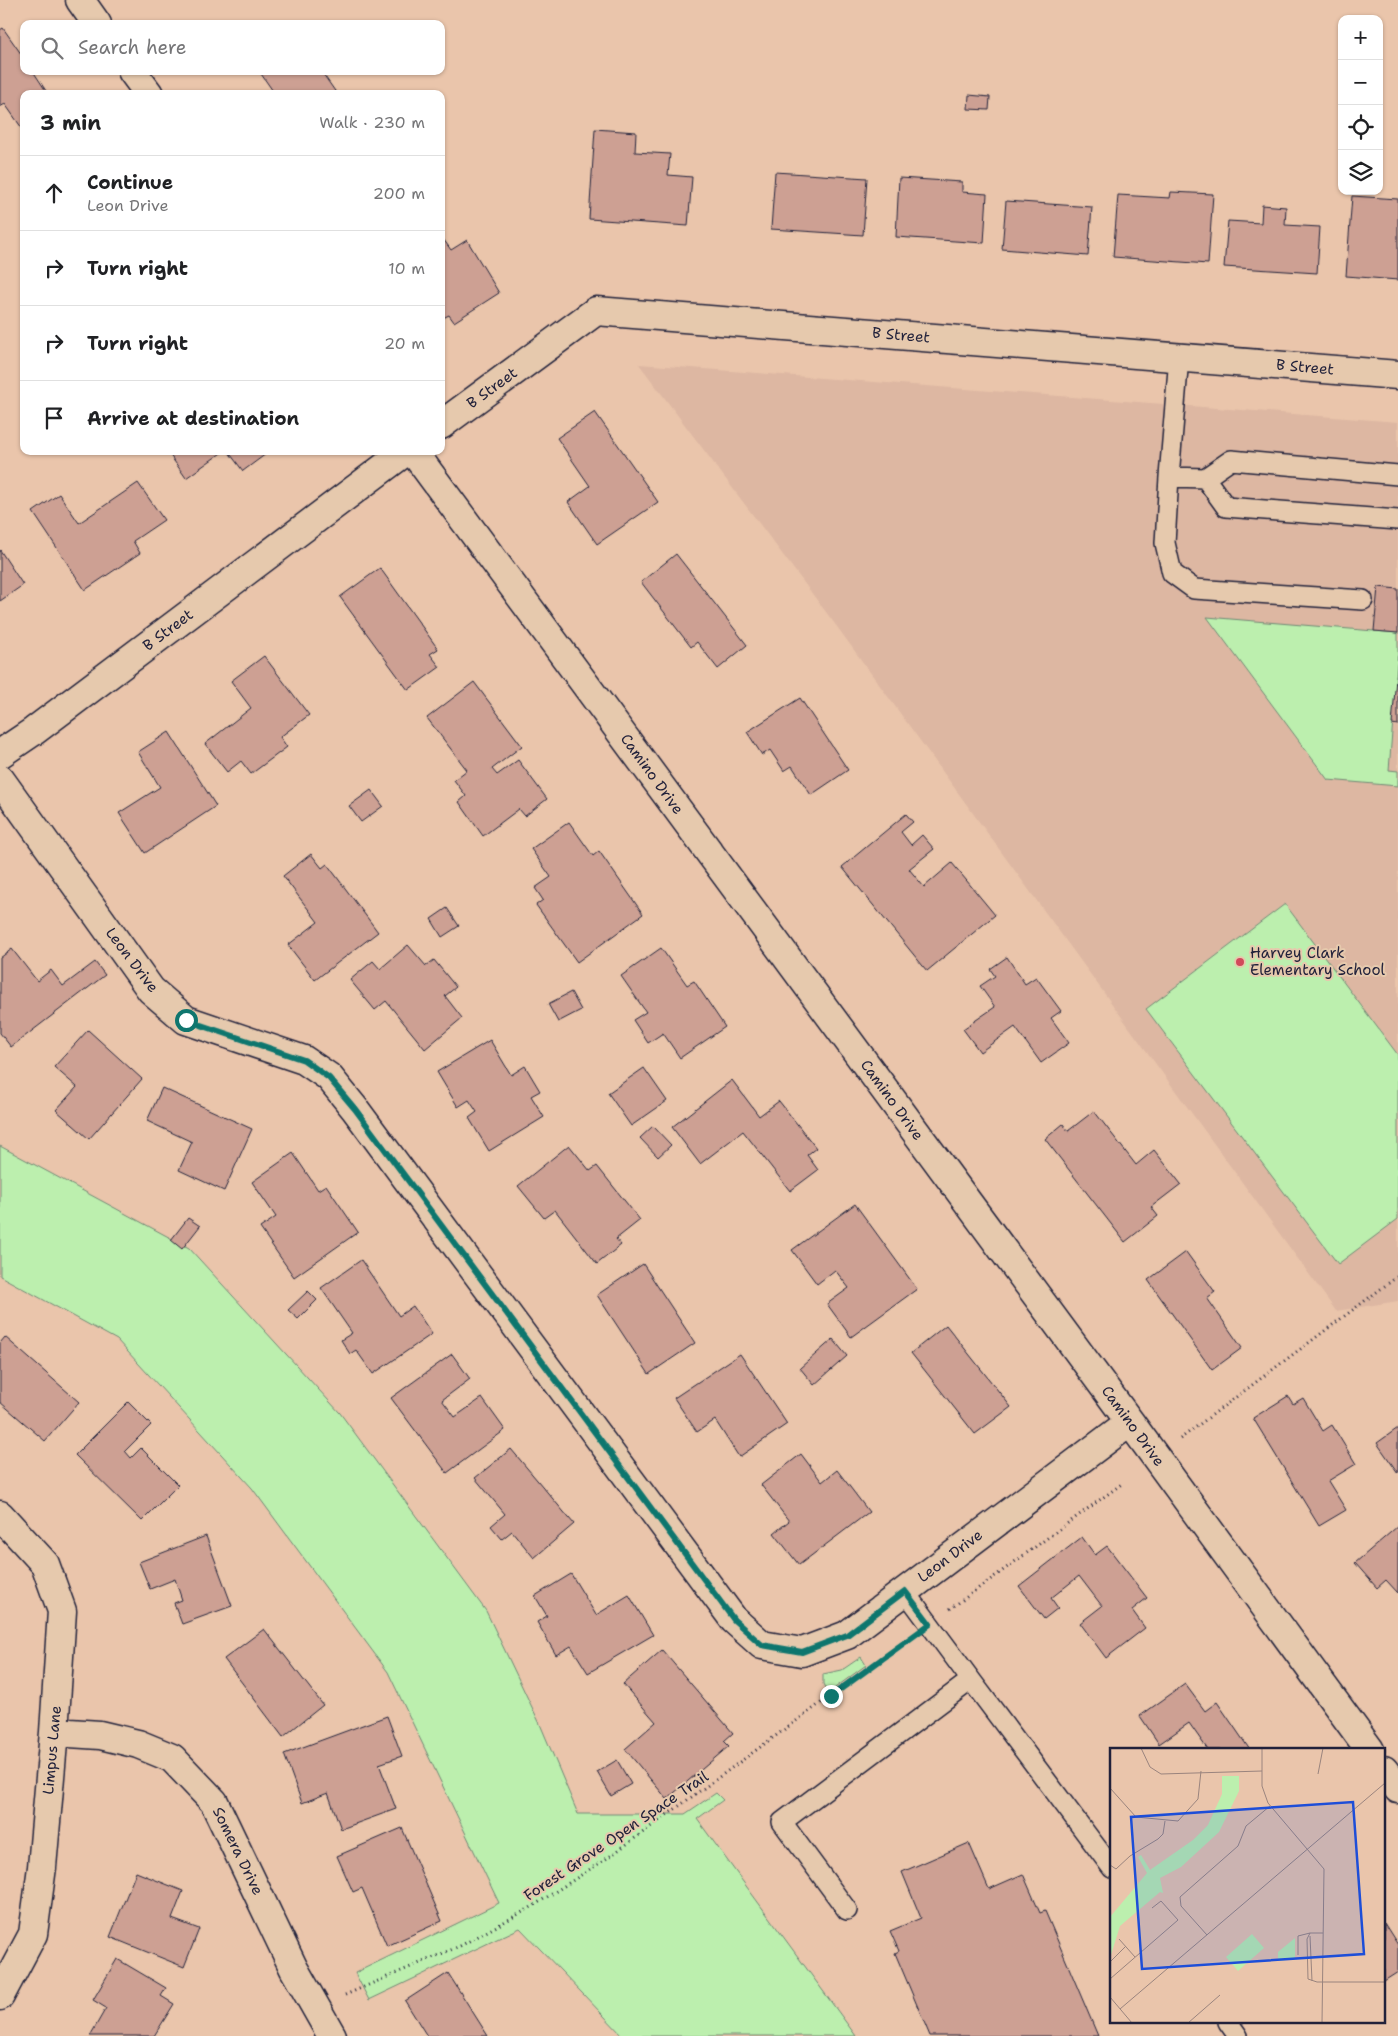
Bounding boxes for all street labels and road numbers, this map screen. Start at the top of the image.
street label: B Street [871,323,931,347]
street label: B Street [1275,355,1335,379]
street label: B Street [463,363,521,413]
street label: B Street [139,605,197,655]
street label: Camino Drive [616,730,688,818]
street label: Leon Drive [101,923,163,997]
street label: Camino Drive [856,1056,928,1144]
street label: Camino Drive [1097,1382,1169,1470]
street label: Leon Drive [913,1525,987,1587]
street label: Limpus Lane [38,1705,66,1795]
street label: Forest Grove Open Space Trail [520,1766,713,1905]
street label: Somera Drive [208,1804,268,1898]

